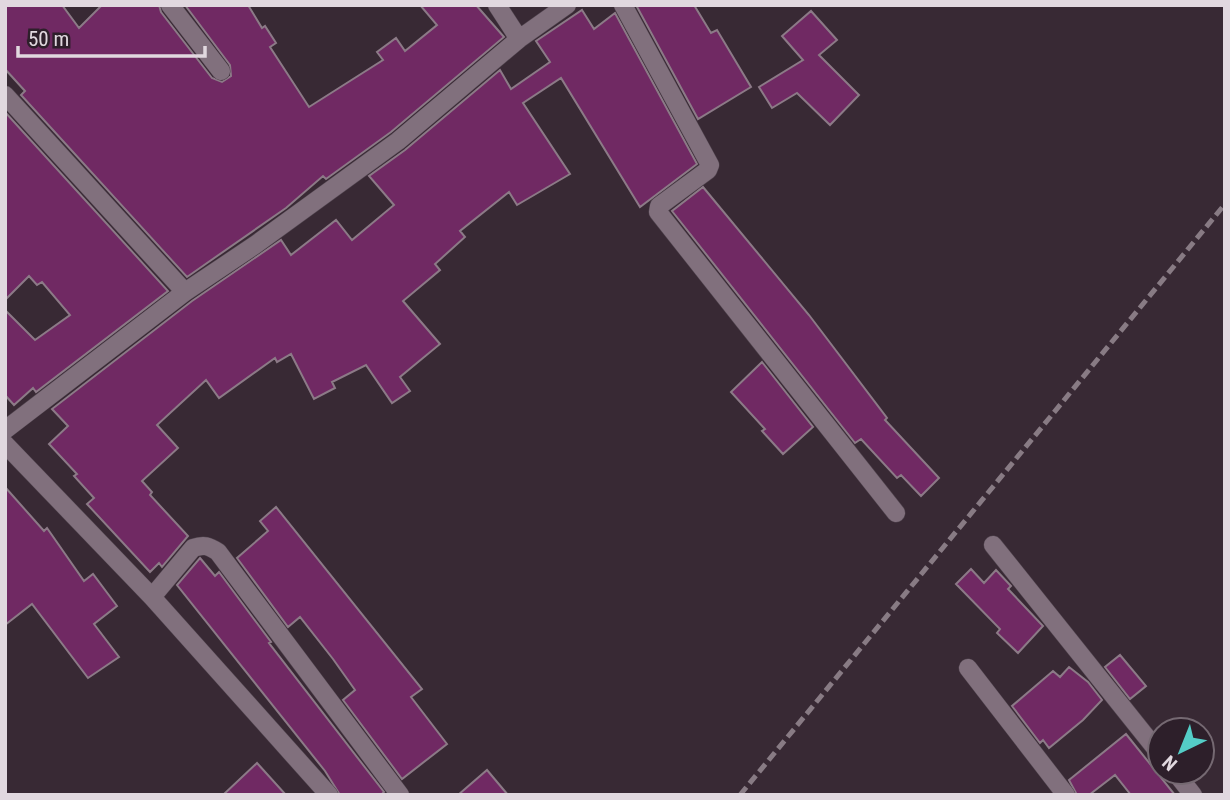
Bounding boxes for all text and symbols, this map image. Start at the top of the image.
scale bar [18,14,205,58]
text: 50 m [28,27,69,51]
north arrow [1146,716,1216,786]
text: N [1158,751,1182,775]

